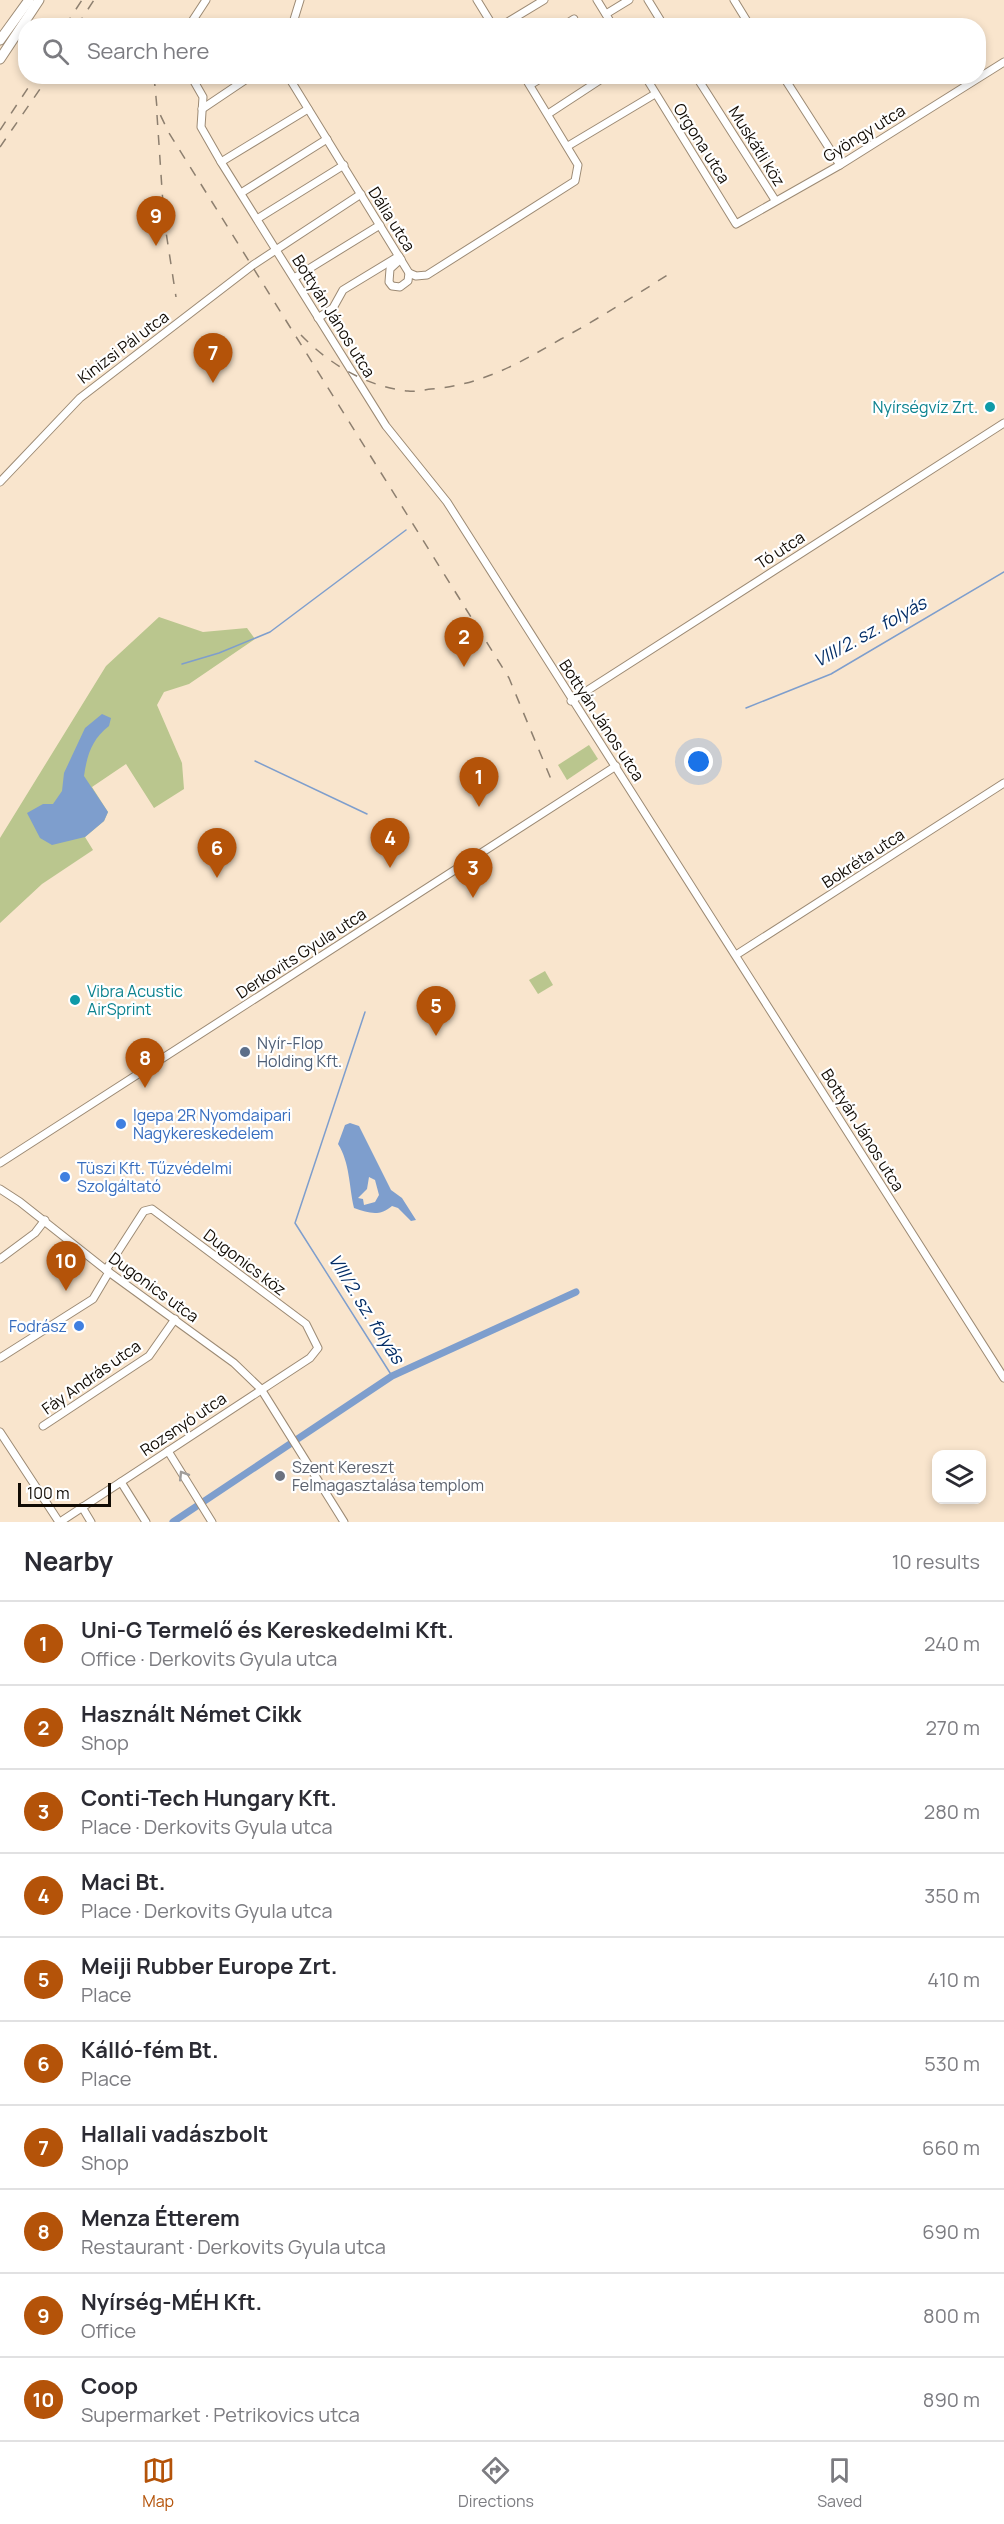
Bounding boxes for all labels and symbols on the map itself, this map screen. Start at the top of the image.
street label: Orgona utca [669,99,735,187]
street label: Gyöngy utca [819,99,909,167]
street label: Muskátli köz [724,102,790,190]
street label: Dália utca [363,182,421,256]
pin: 9 [136,196,176,246]
street label: Bottyán János utca [287,250,381,382]
street label: Kinizsi Pál utca [73,306,173,388]
pin: 7 [194,334,232,383]
place label: Nyírségvíz Zrt. [873,396,978,418]
marker: Nyírségvíz Zrt. [983,400,997,414]
street label: Tó utca [751,526,809,574]
water label: VIII/2. sz. folyás [809,589,932,672]
pin: 2 [444,618,484,667]
street label: Bottyán János utca [554,655,650,785]
your location [684,747,713,776]
pin: 1 [460,758,498,807]
pin: 4 [370,818,410,868]
street label: Bokréta utca [818,823,908,893]
pin: 6 [198,828,236,878]
pin: 3 [454,848,492,898]
street label: Derkovits Gyula utca [232,903,370,1003]
place label: Vibra Acustic AirSprint [87,980,183,1020]
pin: 5 [416,986,456,1036]
marker: Vibra Acustic AirSprint [68,993,82,1007]
place label: Nyír-Flop Holding Kft. [257,1032,342,1072]
pin: 8 [126,1038,164,1088]
marker: Nyír-Flop Holding Kft. [238,1045,252,1059]
street label: Bottyán János utca [816,1064,910,1196]
place label: Igepa 2R Nyomdaipari Nagykereskedelem [133,1104,291,1144]
marker: Igepa 2R Nyomdaipari Nagykereskedelem [114,1117,128,1131]
place label: Tüszi Kft. Tűzvédelmi Szolgáltató [77,1157,232,1197]
marker: Tüszi Kft. Tűzvédelmi Szolgáltató [58,1170,72,1184]
street label: Dugonics köz [199,1224,291,1300]
pin: 10 [46,1242,86,1291]
street label: Dugonics utca [105,1247,203,1327]
water label: VIII/2. sz. folyás [323,1249,411,1369]
place label: Fodrász [9,1315,67,1337]
marker: Fodrász [72,1319,86,1333]
street label: Fáy András utca [37,1335,145,1419]
street label: Rozsnyó utca [136,1387,230,1461]
place label: Szent Kereszt Felmagasztalása templom [292,1456,484,1496]
marker: Szent Kereszt Felmagasztalása templom [273,1469,287,1483]
one-way arrow [180,1471,191,1482]
scale bar [18,1480,111,1508]

